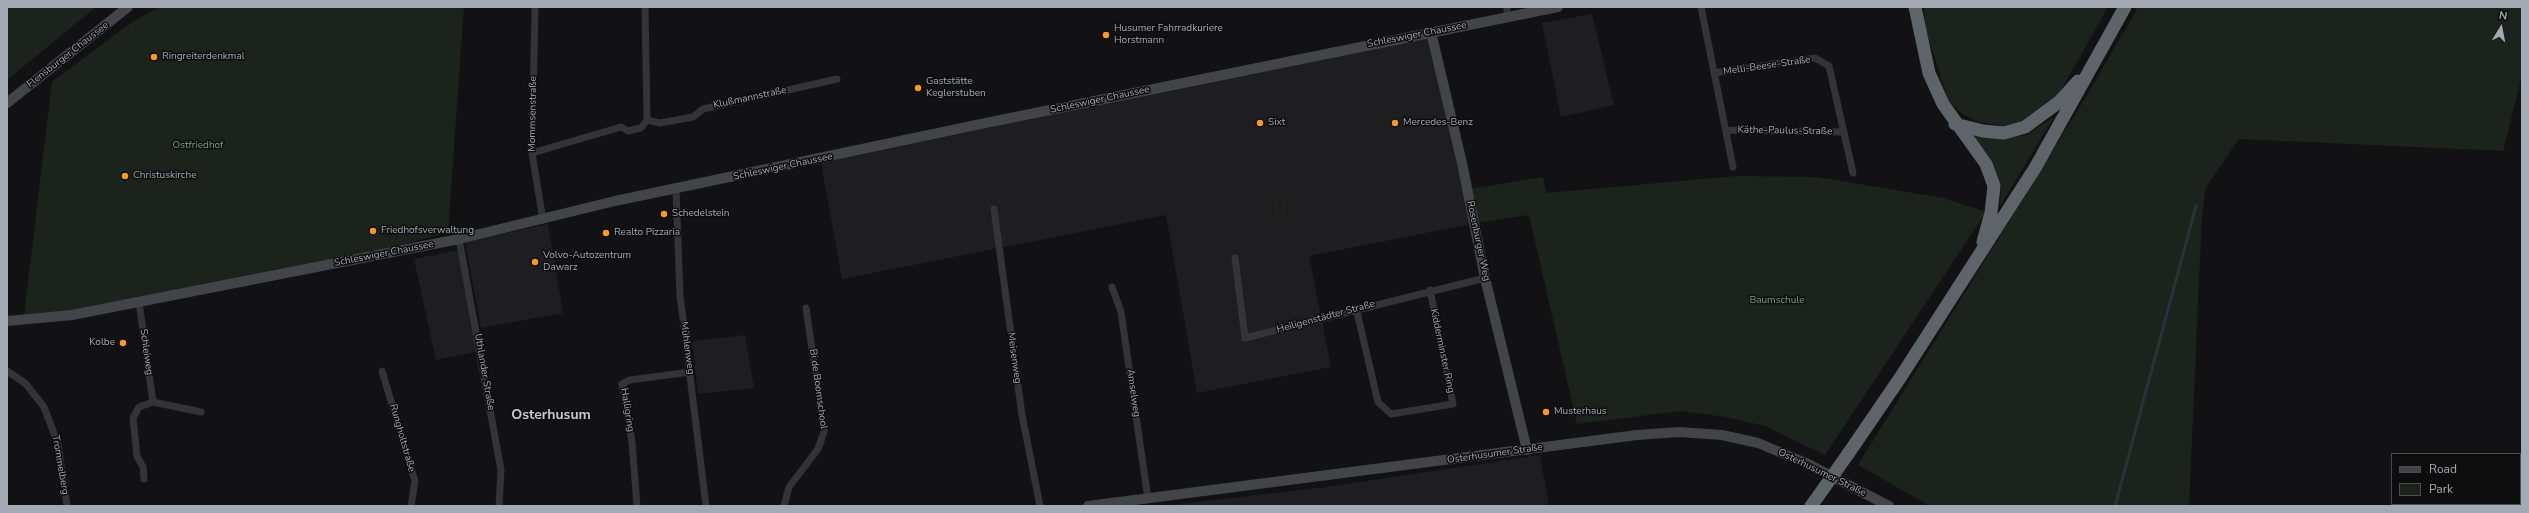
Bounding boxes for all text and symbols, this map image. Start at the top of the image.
north arrow [2481,8,2521,48]
text: N [2498,8,2509,24]
street label: Flensburger Chaussee [25,19,111,91]
street label: Schleswiger Chaussee [1366,19,1468,51]
place label: Husumer Fahrradkuriere Horstmann [1114,23,1223,46]
marker: Husumer Fahrradkuriere Horstmann [1101,30,1111,40]
place label: Ringreiterdenkmal [162,51,245,63]
marker: Ringreiterdenkmal [149,52,159,62]
street label: Melli-Beese-Straße [1723,54,1811,78]
street label: Mommsenstraße [526,76,540,152]
place label: Gaststätte Keglerstuben [926,76,986,100]
marker: Gaststätte Keglerstuben [913,83,923,93]
street label: Klußmannstraße [712,84,788,112]
street label: Schleswiger Chaussee [1049,84,1151,116]
place label: Sixt [1268,117,1285,129]
place label: Mercedes-Benz [1403,117,1473,129]
marker: Sixt [1255,118,1265,128]
marker: Mercedes-Benz [1390,118,1400,128]
street label: Käthe-Paulus-Straße [1738,124,1832,138]
park label: Ostfriedhof [173,140,223,152]
street label: Schleswiger Chaussee [732,151,834,183]
place label: Christuskirche [133,170,196,182]
marker: Christuskirche [120,171,130,181]
street label: Rosenburger Weg [1464,200,1492,282]
place label: Schedelstein [672,208,729,220]
marker: Schedelstein [659,209,669,219]
place label: Friedhofsverwaltung [381,225,474,237]
marker: Friedhofsverwaltung [368,226,378,236]
place label: Realto Pizzaria [614,227,680,239]
marker: Realto Pizzaria [601,228,611,238]
street label: Schleswiger Chaussee [333,238,435,270]
place label: Volvo-Autozentrum Dawarz [543,250,631,274]
marker: Volvo-Autozentrum Dawarz [530,257,540,267]
park label: Baumschule [1749,295,1805,307]
street label: Heiligenstädter Straße [1275,298,1377,336]
street label: Kidderminster Ring [1427,308,1457,394]
street label: Mühlenweg [677,321,697,375]
street label: Schleiweg [137,328,155,376]
street label: Meisenweg [1004,332,1024,384]
street label: Uthlander Straße [471,333,497,411]
place label: Kolbe [89,337,115,349]
marker: Kolbe [118,338,128,348]
street label: Bi de Boomschool [806,348,830,430]
street label: Amselweg [1124,368,1142,418]
street label: Halligring [618,387,636,433]
street label: Rungholtstraße [387,403,417,473]
place label: Musterhaus [1554,406,1607,418]
marker: Musterhaus [1541,407,1551,417]
district label: Osterhusum [511,408,591,424]
street label: Trommelberg [49,434,71,496]
street label: Osterhusumer Straße [1446,441,1544,467]
street label: Osterhusumer Straße [1776,446,1868,500]
legend [2391,453,2521,505]
text: Road [2429,461,2457,477]
text: Park [2429,481,2453,497]

